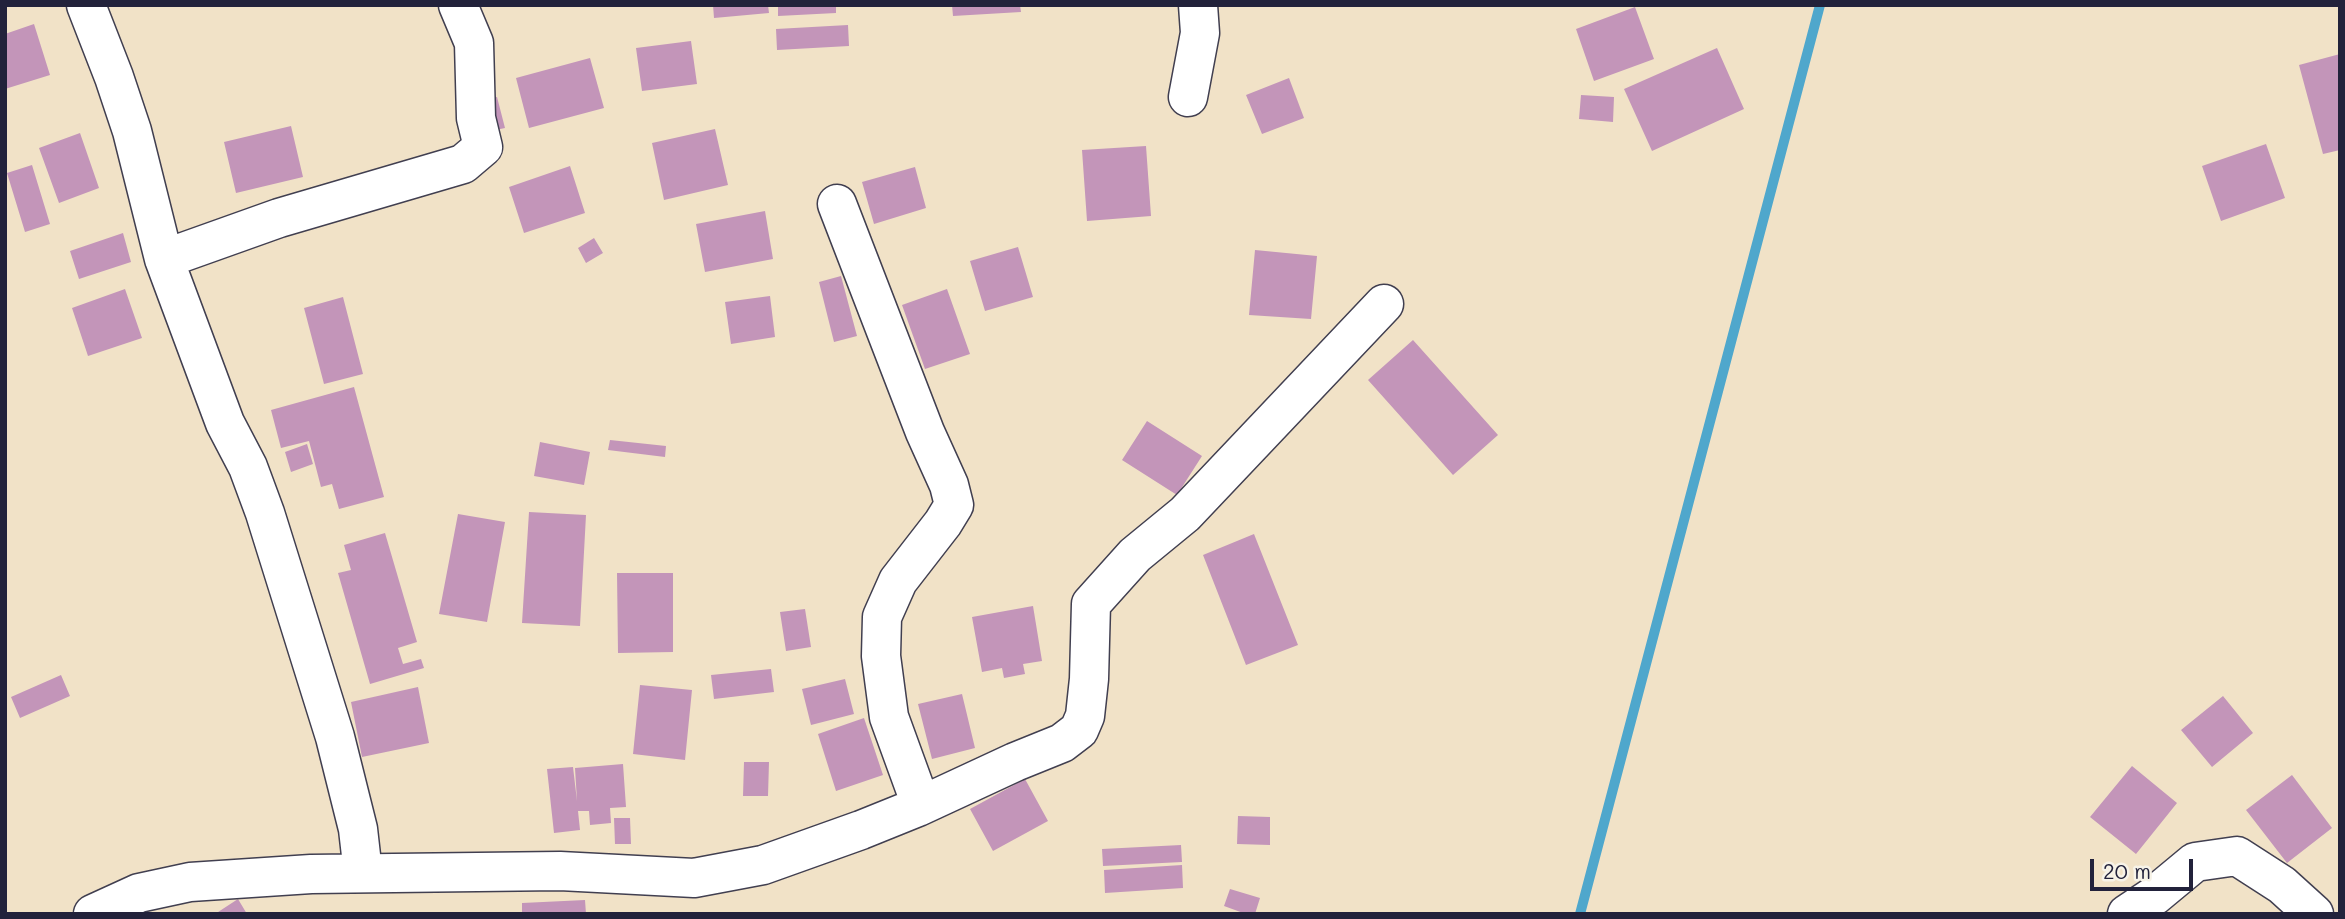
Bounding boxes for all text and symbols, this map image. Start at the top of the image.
scale bar [2093,846,2196,890]
text: 20 m [2103,857,2151,884]

